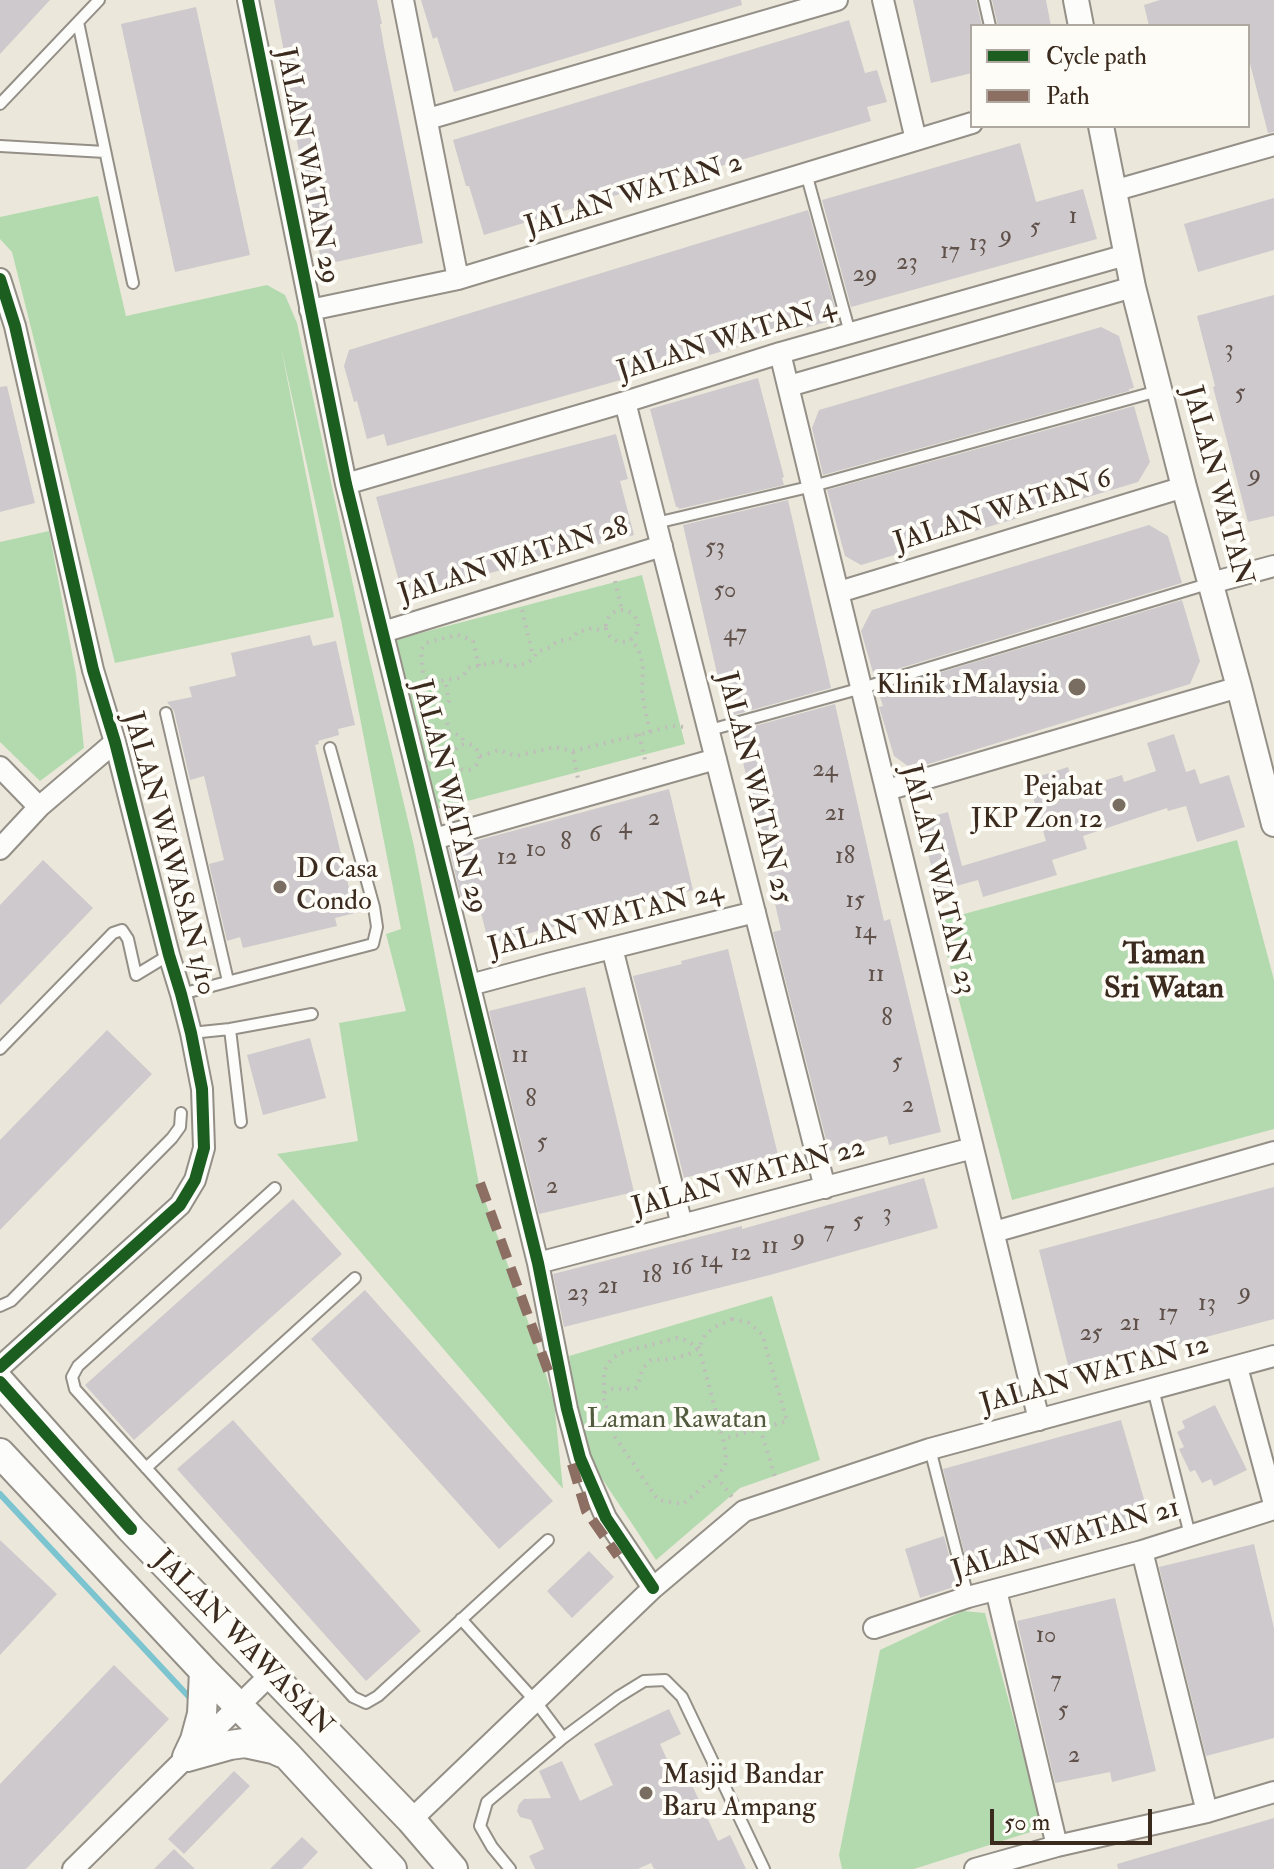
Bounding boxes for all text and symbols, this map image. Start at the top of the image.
legend [970,24,1250,128]
text: Cycle path [1046,41,1147,72]
street label: JALAN WATAN 29 [267,45,345,287]
text: Path [1046,81,1090,112]
street label: JALAN WATAN 2 [521,147,747,245]
house number: 1 [1069,204,1077,232]
house number: 5 [1030,215,1040,243]
house number: 9 [1000,223,1012,251]
house number: 13 [969,231,987,259]
house number: 17 [940,239,960,267]
house number: 23 [896,250,918,278]
house number: 29 [853,262,877,290]
street label: JALAN WATAN 4 [614,292,840,390]
house number: 3 [1224,337,1234,365]
house number: 5 [1235,381,1245,409]
street label: JALAN WATAN [1173,383,1259,589]
house number: 9 [1249,462,1261,490]
street label: JALAN WATAN 6 [890,463,1116,561]
street label: JALAN WATAN 28 [395,511,633,613]
house number: 53 [705,535,725,563]
house number: 50 [714,578,736,606]
house number: 47 [723,621,747,649]
street label: JALAN WATAN 25 [708,669,798,907]
place label: Klinik 1Malaysia [876,670,1059,704]
marker: Klinik 1Malaysia [1066,676,1088,698]
street label: JALAN WATAN 29 [403,677,493,917]
street label: JALAN WAWASAN 1/10 [114,709,222,999]
house number: 24 [812,757,838,785]
street label: JALAN WATAN 23 [892,761,982,999]
place label: Pejabat JKP Zon 12 [971,772,1103,838]
marker: Pejabat JKP Zon 12 [1110,796,1128,814]
house number: 21 [825,801,845,829]
house number: 2 [648,806,660,834]
house number: 4 [619,814,631,842]
house number: 6 [589,822,601,850]
house number: 8 [560,830,572,858]
house number: 10 [526,837,546,865]
house number: 18 [835,844,855,872]
house number: 12 [497,845,517,873]
place label: D Casa Condo [296,854,378,920]
street label: JALAN WATAN 24 [485,876,727,966]
marker: D Casa Condo [271,878,289,896]
house number: 15 [845,888,865,916]
house number: 14 [854,919,876,947]
district label: Taman Sri Watan [1104,939,1224,1010]
house number: 11 [867,962,885,990]
house number: 8 [881,1006,893,1034]
house number: 11 [511,1043,529,1071]
house number: 5 [892,1050,902,1078]
house number: 8 [525,1087,537,1115]
house number: 2 [902,1093,914,1121]
house number: 5 [537,1130,547,1158]
street label: JALAN WATAN 22 [629,1132,869,1226]
house number: 2 [546,1174,558,1202]
house number: 3 [882,1201,892,1229]
house number: 5 [853,1209,863,1237]
house number: 7 [823,1218,835,1246]
house number: 9 [793,1226,805,1254]
house number: 11 [761,1234,779,1262]
house number: 12 [731,1241,751,1269]
house number: 14 [700,1248,722,1276]
house number: 16 [672,1255,692,1283]
house number: 18 [642,1263,662,1291]
house number: 21 [598,1274,618,1302]
house number: 9 [1239,1280,1251,1308]
house number: 23 [567,1281,589,1309]
house number: 13 [1198,1291,1216,1319]
house number: 17 [1158,1301,1178,1329]
house number: 21 [1120,1311,1140,1339]
house number: 25 [1080,1321,1102,1349]
street label: JALAN WATAN 12 [977,1329,1213,1423]
park label: Laman Rawatan [587,1404,767,1438]
street label: JALAN WATAN 21 [948,1492,1184,1590]
street label: JALAN WAWASAN [145,1544,339,1744]
house number: 10 [1036,1623,1056,1651]
house number: 7 [1050,1668,1062,1696]
house number: 5 [1058,1698,1068,1726]
house number: 2 [1068,1743,1080,1771]
place label: Masjid Bandar Baru Ampang [662,1760,823,1826]
marker: Masjid Bandar Baru Ampang [637,1784,655,1802]
scale bar [994,1793,1156,1843]
text: 50 m [1004,1807,1050,1838]

